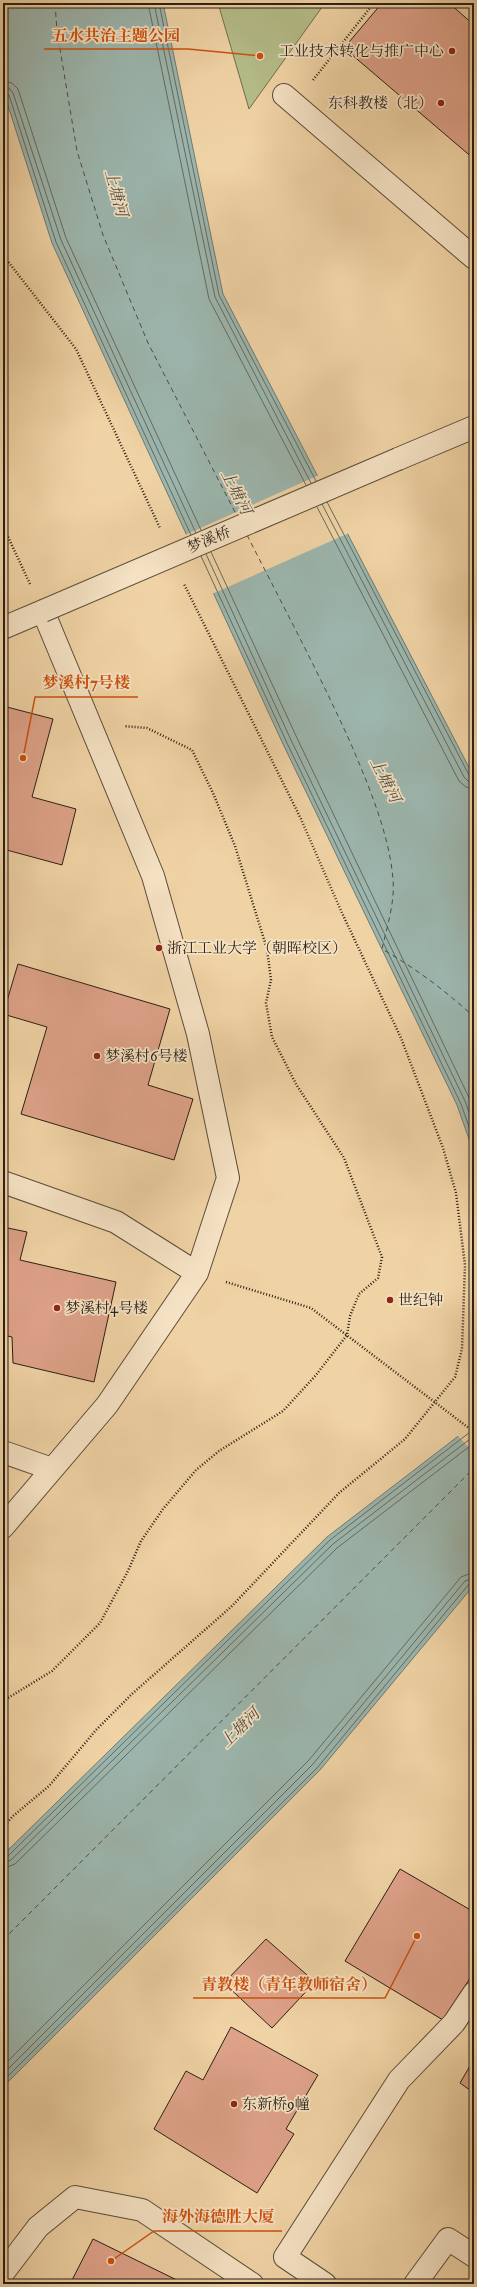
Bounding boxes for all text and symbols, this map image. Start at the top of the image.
callout: 五水共治主题公园 [44,21,188,49]
text: 五水共治主题公园 [52,26,180,46]
place label: 工业技术转化与推广中心 [279,42,444,61]
marker: 工业技术转化与推广中心 [447,46,457,56]
place label: 东科教楼（北） [328,94,433,113]
marker: 东科教楼（北） [436,98,446,108]
water label: 上塘河 [100,167,133,222]
water label: 上塘河 [216,466,257,521]
street label: 梦溪桥 [185,522,233,558]
callout: 梦溪村7号楼 [35,669,138,697]
text: 梦溪村7号楼 [42,673,130,693]
water label: 上塘河 [365,754,406,809]
place label: 浙江工业大学（朝晖校区） [167,939,347,958]
marker: 浙江工业大学（朝晖校区） [154,943,164,953]
place label: 梦溪村6号楼 [105,1047,188,1066]
marker: 梦溪村6号楼 [92,1051,102,1061]
place label: 世纪钟 [398,1291,443,1310]
marker: 世纪钟 [385,1295,395,1305]
place label: 梦溪村4号楼 [65,1299,148,1318]
marker: 梦溪村4号楼 [52,1303,62,1313]
water label: 上塘河 [216,1702,266,1752]
callout: 青教楼（青年教师宿舍） [193,1970,385,1998]
text: 青教楼（青年教师宿舍） [201,1975,377,1995]
place label: 东新桥9幢 [242,2095,310,2114]
marker: 东新桥9幢 [229,2099,239,2109]
callout: 海外海德胜大厦 [154,2203,282,2231]
text: 海外海德胜大厦 [162,2207,274,2227]

